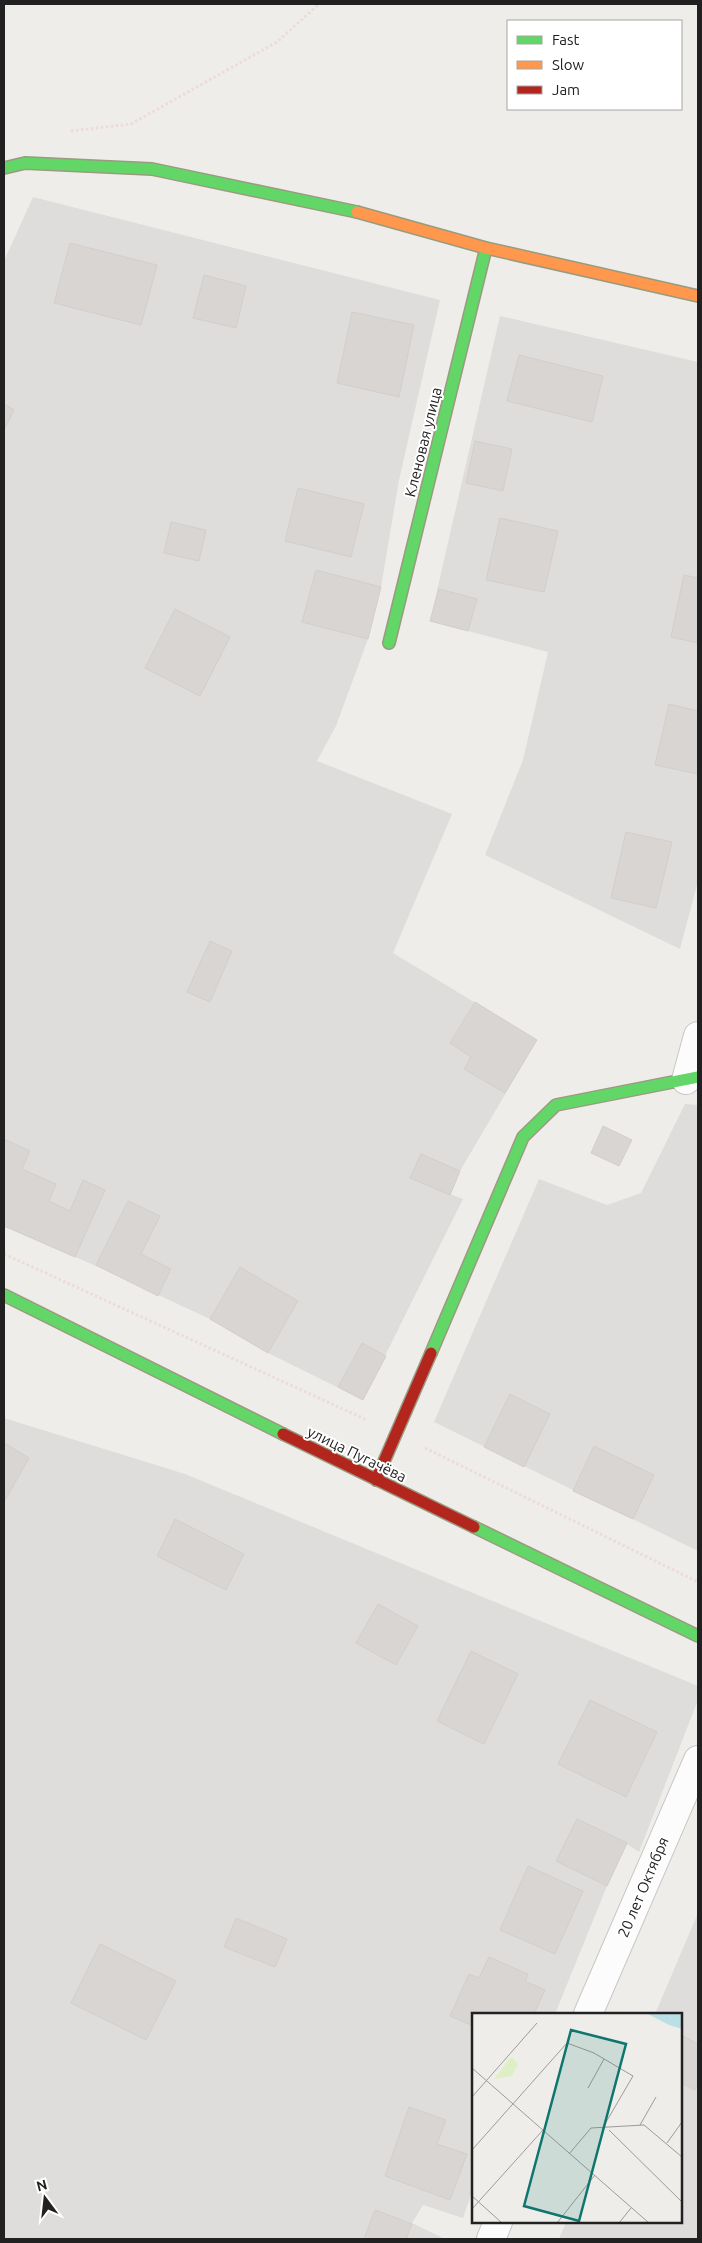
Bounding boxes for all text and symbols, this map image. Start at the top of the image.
legend [507,20,682,110]
text: Fast [552,31,580,48]
text: Slow [552,56,585,73]
text: Jam [552,81,580,98]
street label: Кленовая улица [401,385,445,499]
street label: улица Пугачёва [305,1423,409,1485]
street label: 20 лет Октября [614,1834,672,1940]
inset map [472,2013,682,2223]
north arrow [20,2173,70,2223]
text: N [35,2176,49,2195]

